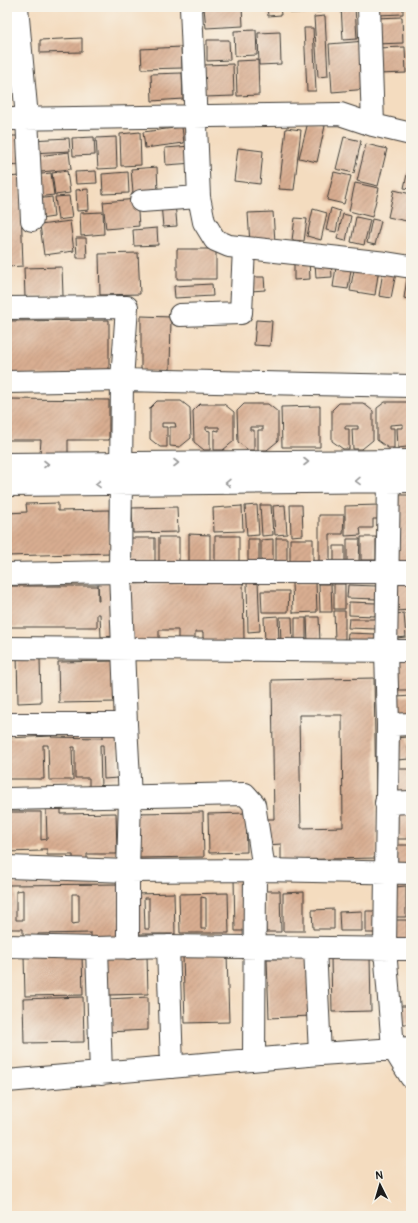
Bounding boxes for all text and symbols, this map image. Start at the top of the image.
one-way arrow [303,458,309,466]
one-way arrow [173,459,179,467]
one-way arrow [43,460,49,468]
one-way arrow [355,477,361,486]
one-way arrow [225,479,231,487]
one-way arrow [95,480,101,488]
north arrow [360,1165,400,1205]
text: N [375,1169,384,1182]

